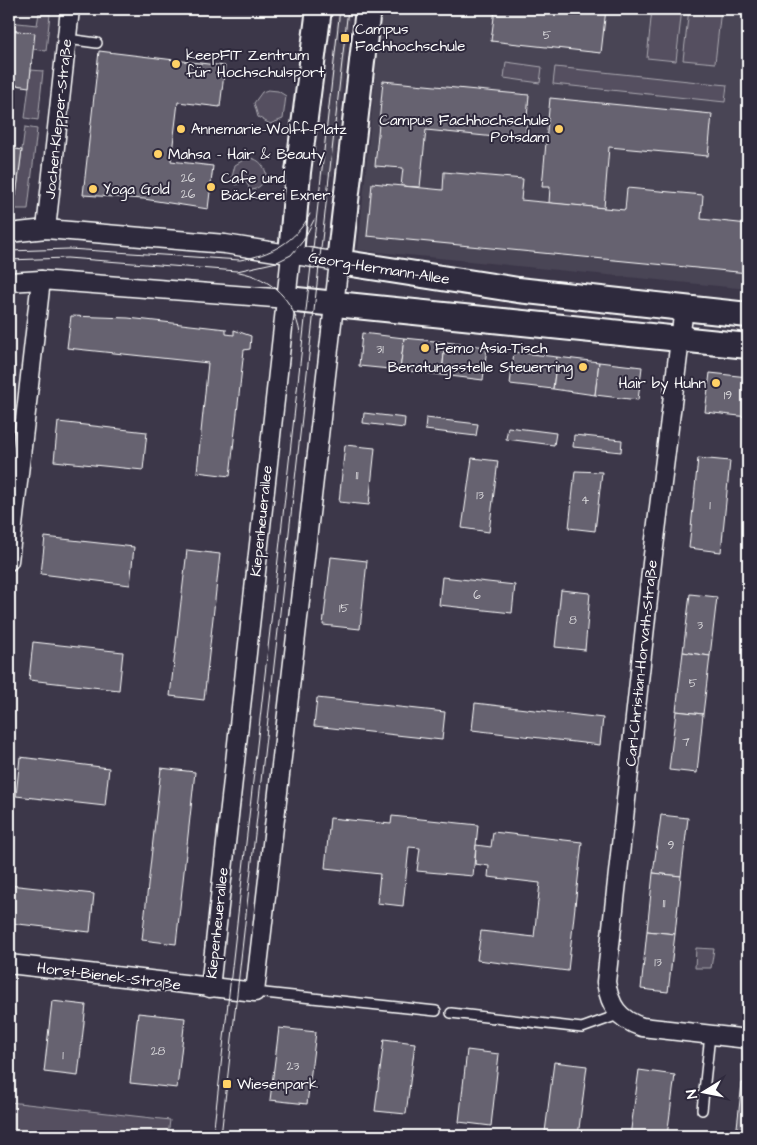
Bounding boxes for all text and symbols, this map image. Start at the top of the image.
place label: Campus Fachhochschule [355,19,465,57]
house number: 5 [543,27,552,44]
marker: Campus Fachhochschule [339,32,351,44]
street label: Jochen-Klepper-Straße [40,38,77,200]
place label: keepFIT Zentrum für Hochschulsport [186,45,324,83]
marker: keepFIT Zentrum für Hochschulsport [170,58,182,70]
place label: Campus Fachhochschule Potsdam [379,110,549,148]
place label: Annemarie-Wolff-Platz [191,119,347,140]
marker: Annemarie-Wolff-Platz [175,123,187,135]
marker: Campus Fachhochschule Potsdam [553,123,565,135]
place label: Mahsa - Hair & Beauty [168,144,325,166]
marker: Mahsa - Hair & Beauty [152,148,164,160]
place label: Cafe und Bäckerei Exner [221,168,331,206]
house number: 26 [181,170,196,187]
place label: Yoga Gold [103,179,170,201]
marker: Cafe und Bäckerei Exner [205,181,217,193]
marker: Yoga Gold [87,183,99,195]
house number: 26 [181,186,196,203]
street label: Georg-Hermann-Allee [307,247,451,291]
place label: Femo Asia-Tisch [435,338,548,359]
house number: 31 [376,341,384,358]
marker: Femo Asia-Tisch [419,342,431,354]
place label: Beratungsstelle Steuerring [388,357,573,379]
marker: Beratungsstelle Steuerring [577,361,589,373]
place label: Hair by Huhn [618,373,706,395]
marker: Hair by Huhn [710,377,722,389]
house number: 19 [724,387,732,404]
street label: Kiepenheuerallee [245,464,278,578]
house number: 11 [355,467,359,484]
house number: 13 [476,487,484,504]
house number: 4 [581,492,589,509]
house number: 1 [709,497,711,514]
street label: Carl-Christian-Horvath-Straße [620,559,663,767]
house number: 6 [473,587,481,604]
house number: 15 [339,600,350,617]
house number: 8 [569,612,577,629]
house number: 3 [697,617,703,634]
house number: 5 [689,675,698,692]
house number: 7 [682,734,690,751]
house number: 9 [668,837,675,854]
street label: Kiepenheuerallee [201,866,234,980]
house number: 11 [662,895,666,912]
house number: 13 [654,954,662,971]
street label: Horst-Bienek-Straße [36,957,182,996]
house number: 28 [151,1043,166,1060]
house number: 1 [62,1047,64,1064]
house number: 23 [287,1058,299,1075]
north arrow [680,1068,730,1118]
place label: Wiesenpark [237,1074,318,1095]
marker: Wiesenpark [221,1078,233,1090]
text: N [682,1088,703,1100]

